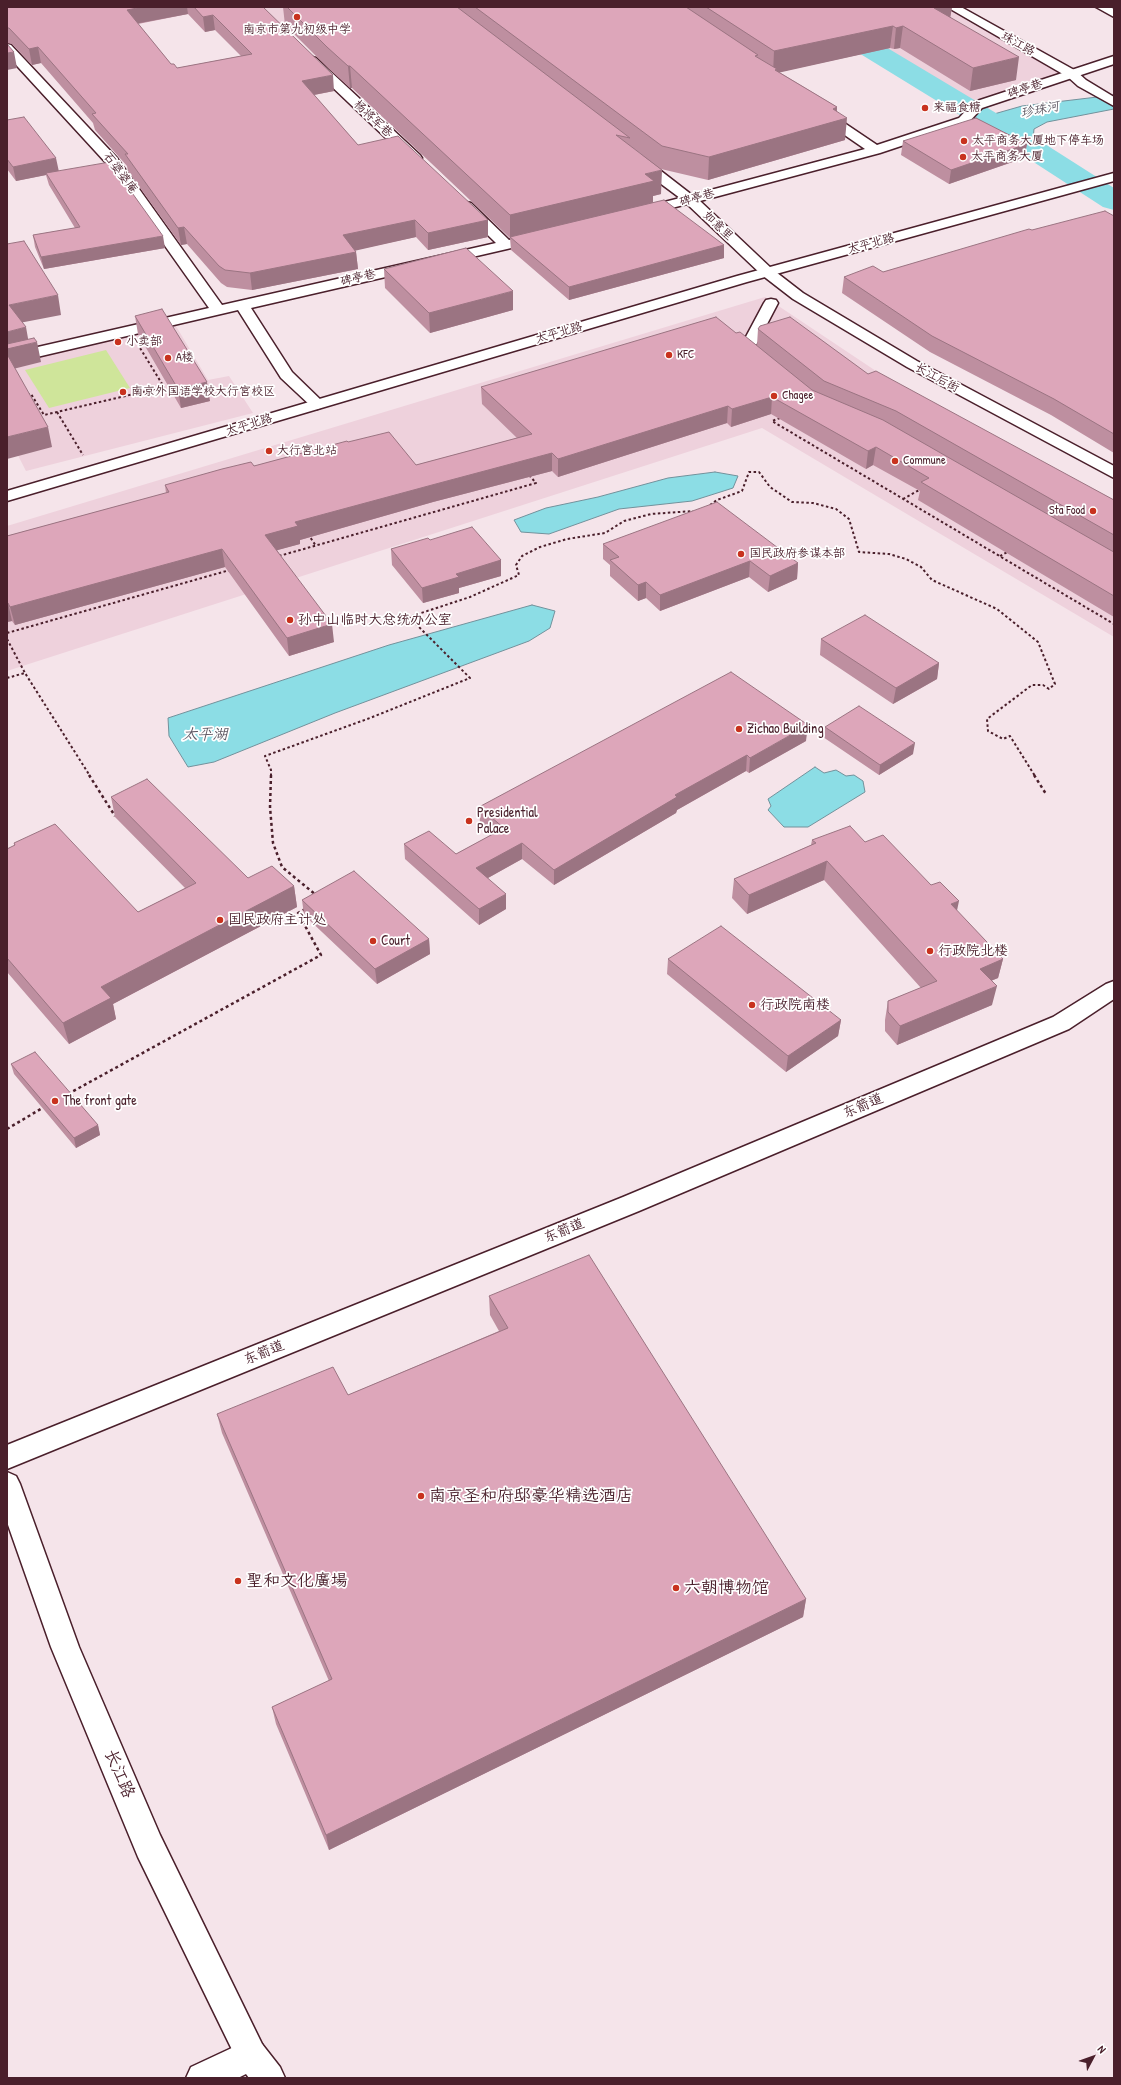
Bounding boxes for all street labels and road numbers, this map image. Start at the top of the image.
street label: 珠江路 [999,29,1037,59]
street label: 碑亭巷 [1006,77,1044,101]
street label: 杨将军巷 [351,97,395,141]
street label: 石婆婆庵 [100,149,140,197]
street label: 碑亭巷 [678,186,716,210]
street label: 如意里 [700,208,736,244]
street label: 太平北路 [846,231,896,257]
street label: 碑亭巷 [339,267,377,289]
street label: 太平北路 [534,319,584,347]
street label: 长江后街 [912,360,962,396]
street label: 太平北路 [224,411,274,439]
street label: 东箭道 [840,1090,886,1122]
street label: 东箭道 [541,1215,587,1247]
street label: 东箭道 [241,1337,287,1369]
street label: 长江路 [100,1747,138,1801]

